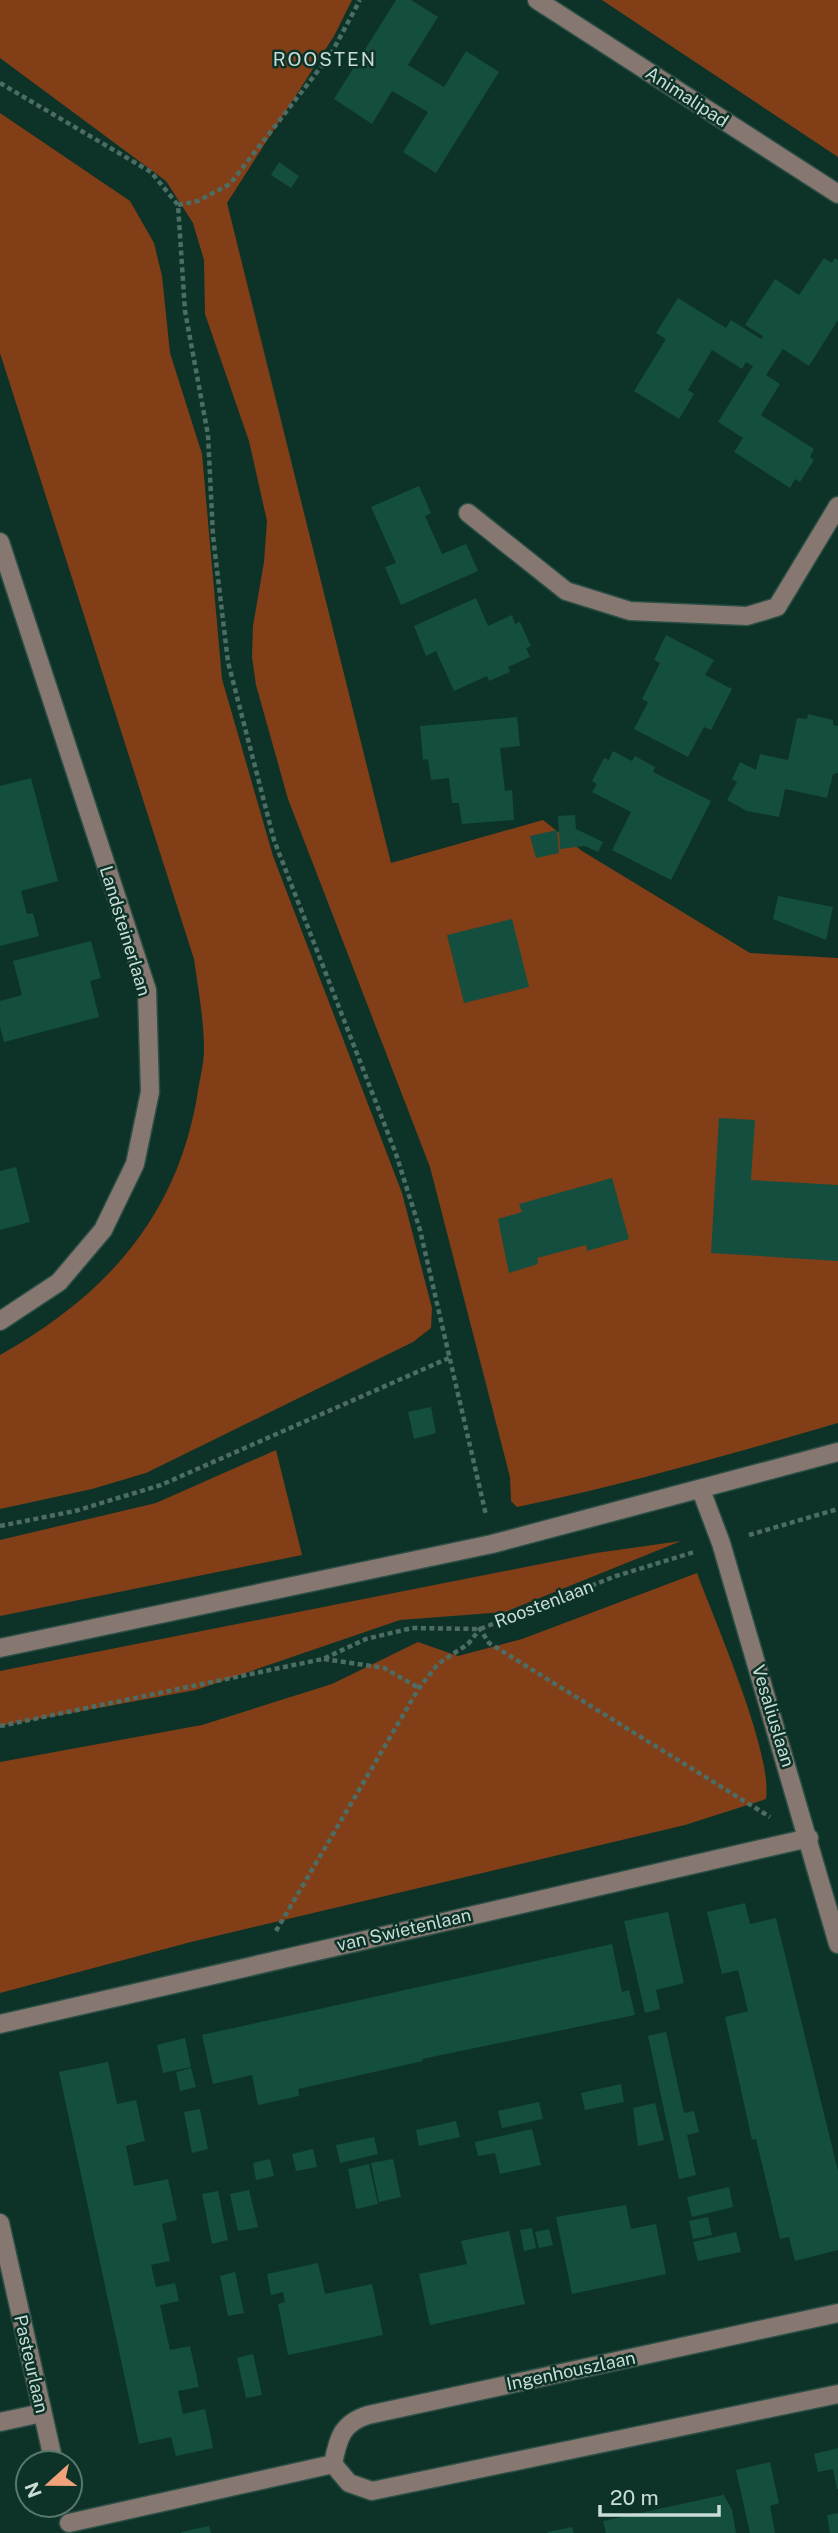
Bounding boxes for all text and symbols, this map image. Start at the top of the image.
district label: ROOSTEN [273,48,377,70]
street label: Animalipad [642,62,733,131]
street label: Landsteinerlaan [96,863,155,998]
street label: Roostenlaan [491,1575,596,1632]
street label: Vesaliuslaan [748,1662,799,1769]
street label: van Swietenlaan [335,1904,473,1955]
street label: Pasteurlaan [10,2313,53,2415]
street label: Ingenhouszlaan [505,2347,637,2394]
north arrow [14,2449,84,2519]
scale bar [600,2474,719,2518]
text: N [20,2479,46,2501]
text: 20 m [610,2485,659,2510]

